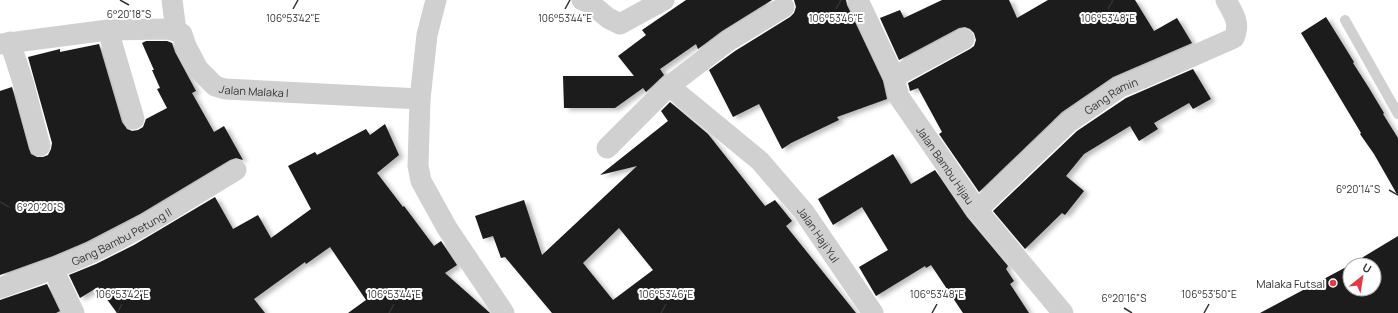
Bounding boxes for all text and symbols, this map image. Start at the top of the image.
text: 6°20'18"S [107,7,151,21]
text: 106°53'42"E [266,11,320,25]
text: 106°53'44"E [538,11,592,25]
text: 106°53'46"E [809,11,864,25]
text: 106°53'48"E [1081,11,1135,25]
street label: Gang Ramin [1081,73,1140,117]
street label: Jalan Malaka I [218,80,289,100]
street label: Jalan Bambu Hijau [914,123,978,207]
text: 6°20'14"S [1336,182,1380,196]
text: 6°20'20"S [17,200,63,214]
street label: Jalan Haji Yul [795,203,844,265]
street label: Gang Bambu Petung II [69,204,174,268]
north arrow [1342,257,1382,297]
text: U [1360,259,1374,276]
place label: Malaka Futsal [1256,276,1325,291]
marker: Malaka Futsal [1328,278,1338,288]
text: 106°53'42"E [95,287,149,301]
text: 106°53'44"E [367,287,421,301]
text: 106°53'46"E [639,287,694,301]
text: 106°53'48"E [910,287,964,301]
text: 106°53'50"E [1181,287,1237,301]
text: 6°20'16"S [1102,291,1146,305]

